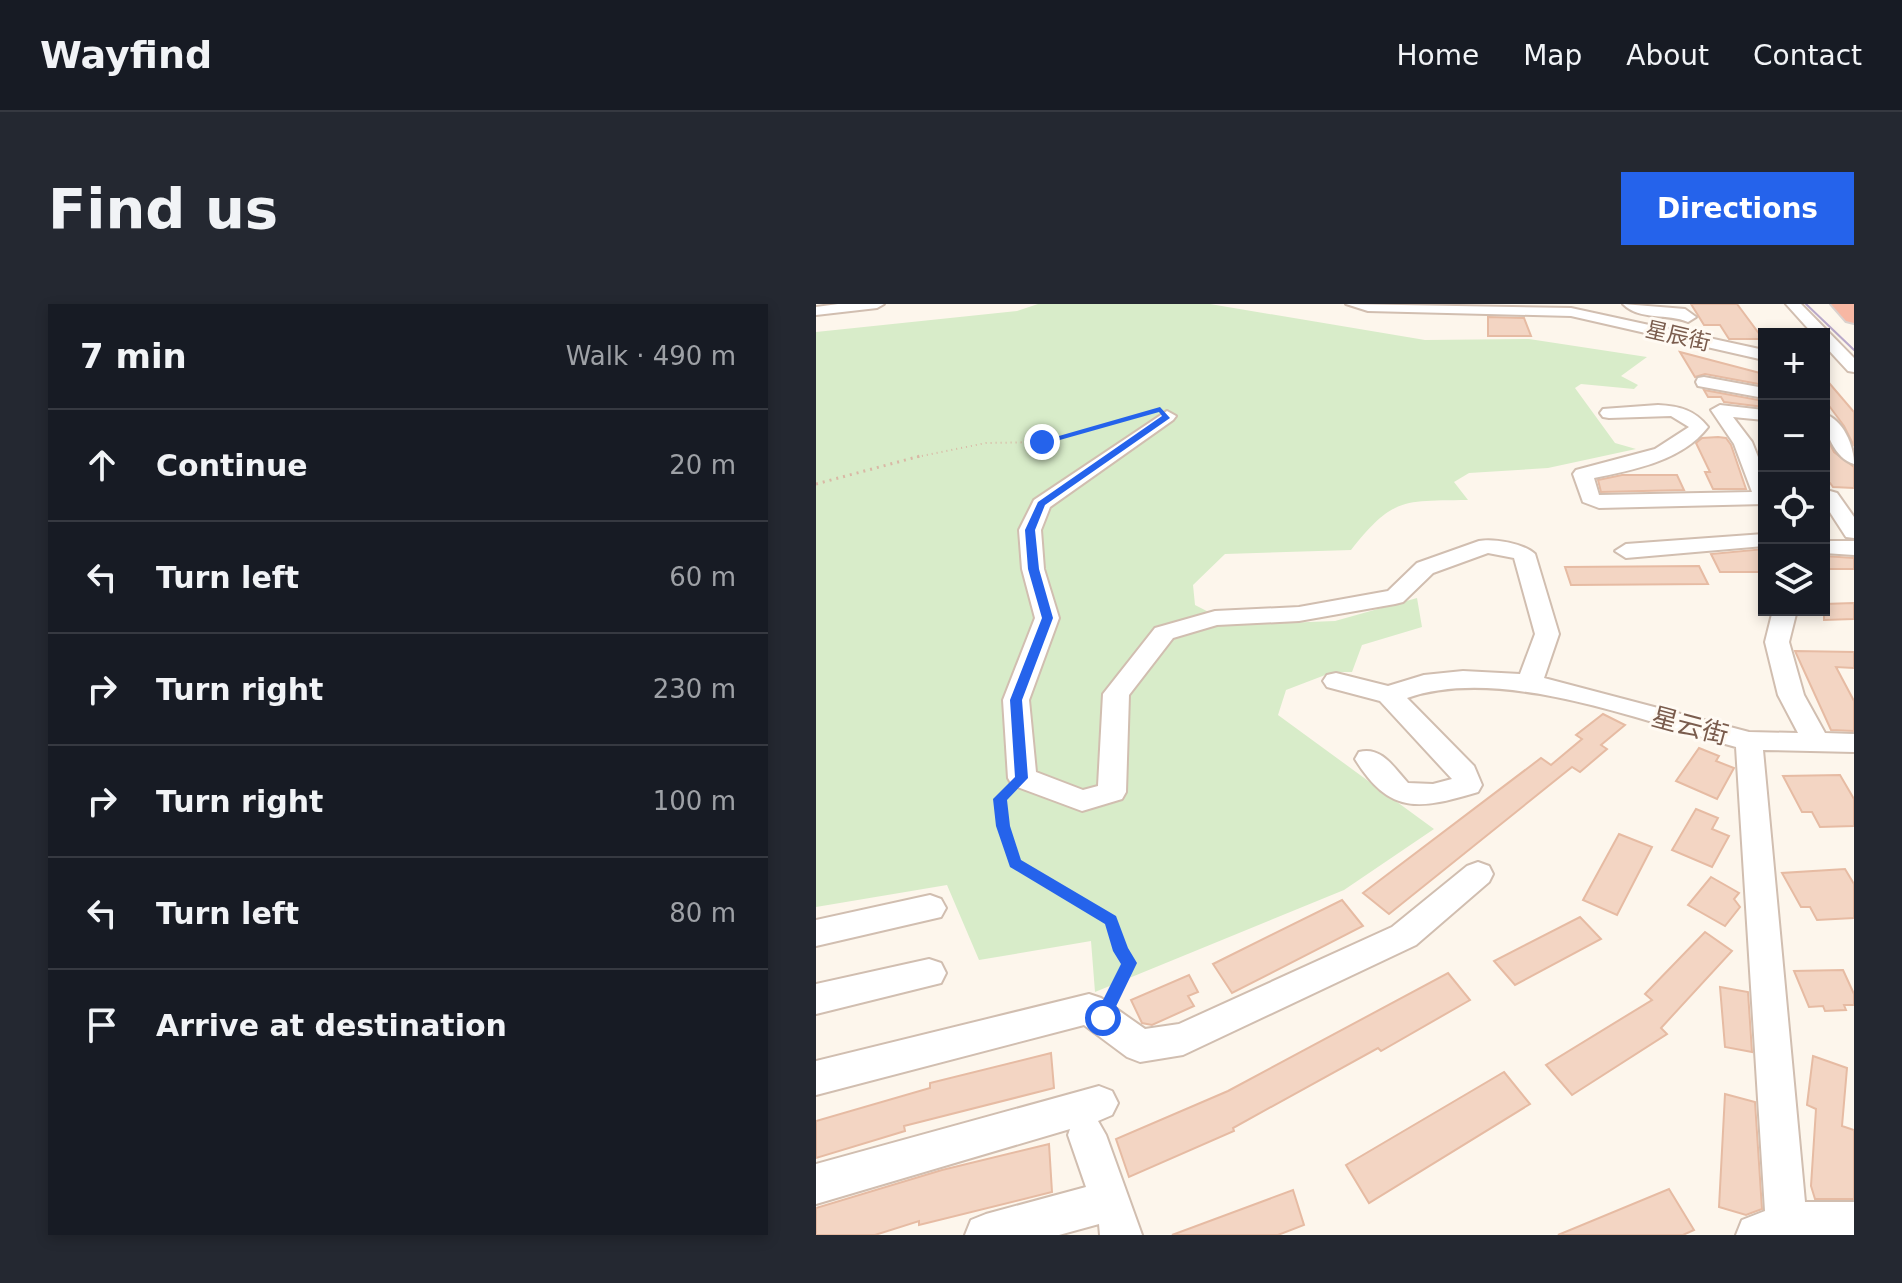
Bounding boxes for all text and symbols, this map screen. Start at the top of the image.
text: Wayfind [40,33,212,77]
text: Home [1396,39,1479,72]
text: Map [1523,39,1582,72]
text: About [1626,39,1709,72]
text: Contact [1753,39,1862,72]
button: Directions [1621,172,1854,245]
text: Find us [48,176,278,241]
street label: 星辰街 [1643,316,1713,356]
map controls [1758,328,1830,616]
button: + [1758,328,1830,400]
text: 7 min [80,336,187,376]
text: Walk · 490 m [566,341,736,371]
button: − [1758,400,1830,472]
route end [1024,424,1060,460]
icon: ahead [80,443,124,487]
text: Continue [156,448,308,483]
text: 20 m [669,450,736,480]
button: locate [1758,472,1830,544]
button: layers [1758,544,1830,616]
icon: left [80,555,124,599]
text: Turn left [156,560,299,595]
text: 60 m [669,562,736,592]
icon: right [80,667,124,711]
text: Turn right [156,672,323,707]
text: 230 m [653,674,736,704]
street label: 星云街 [1648,701,1732,751]
icon: right [80,779,124,823]
text: Turn right [156,784,323,819]
text: 100 m [653,786,736,816]
icon: left [80,891,124,935]
text: Turn left [156,896,299,931]
text: 80 m [669,898,736,928]
route start [1085,1000,1121,1036]
icon: arrive [80,1003,124,1047]
text: Arrive at destination [156,1008,507,1043]

